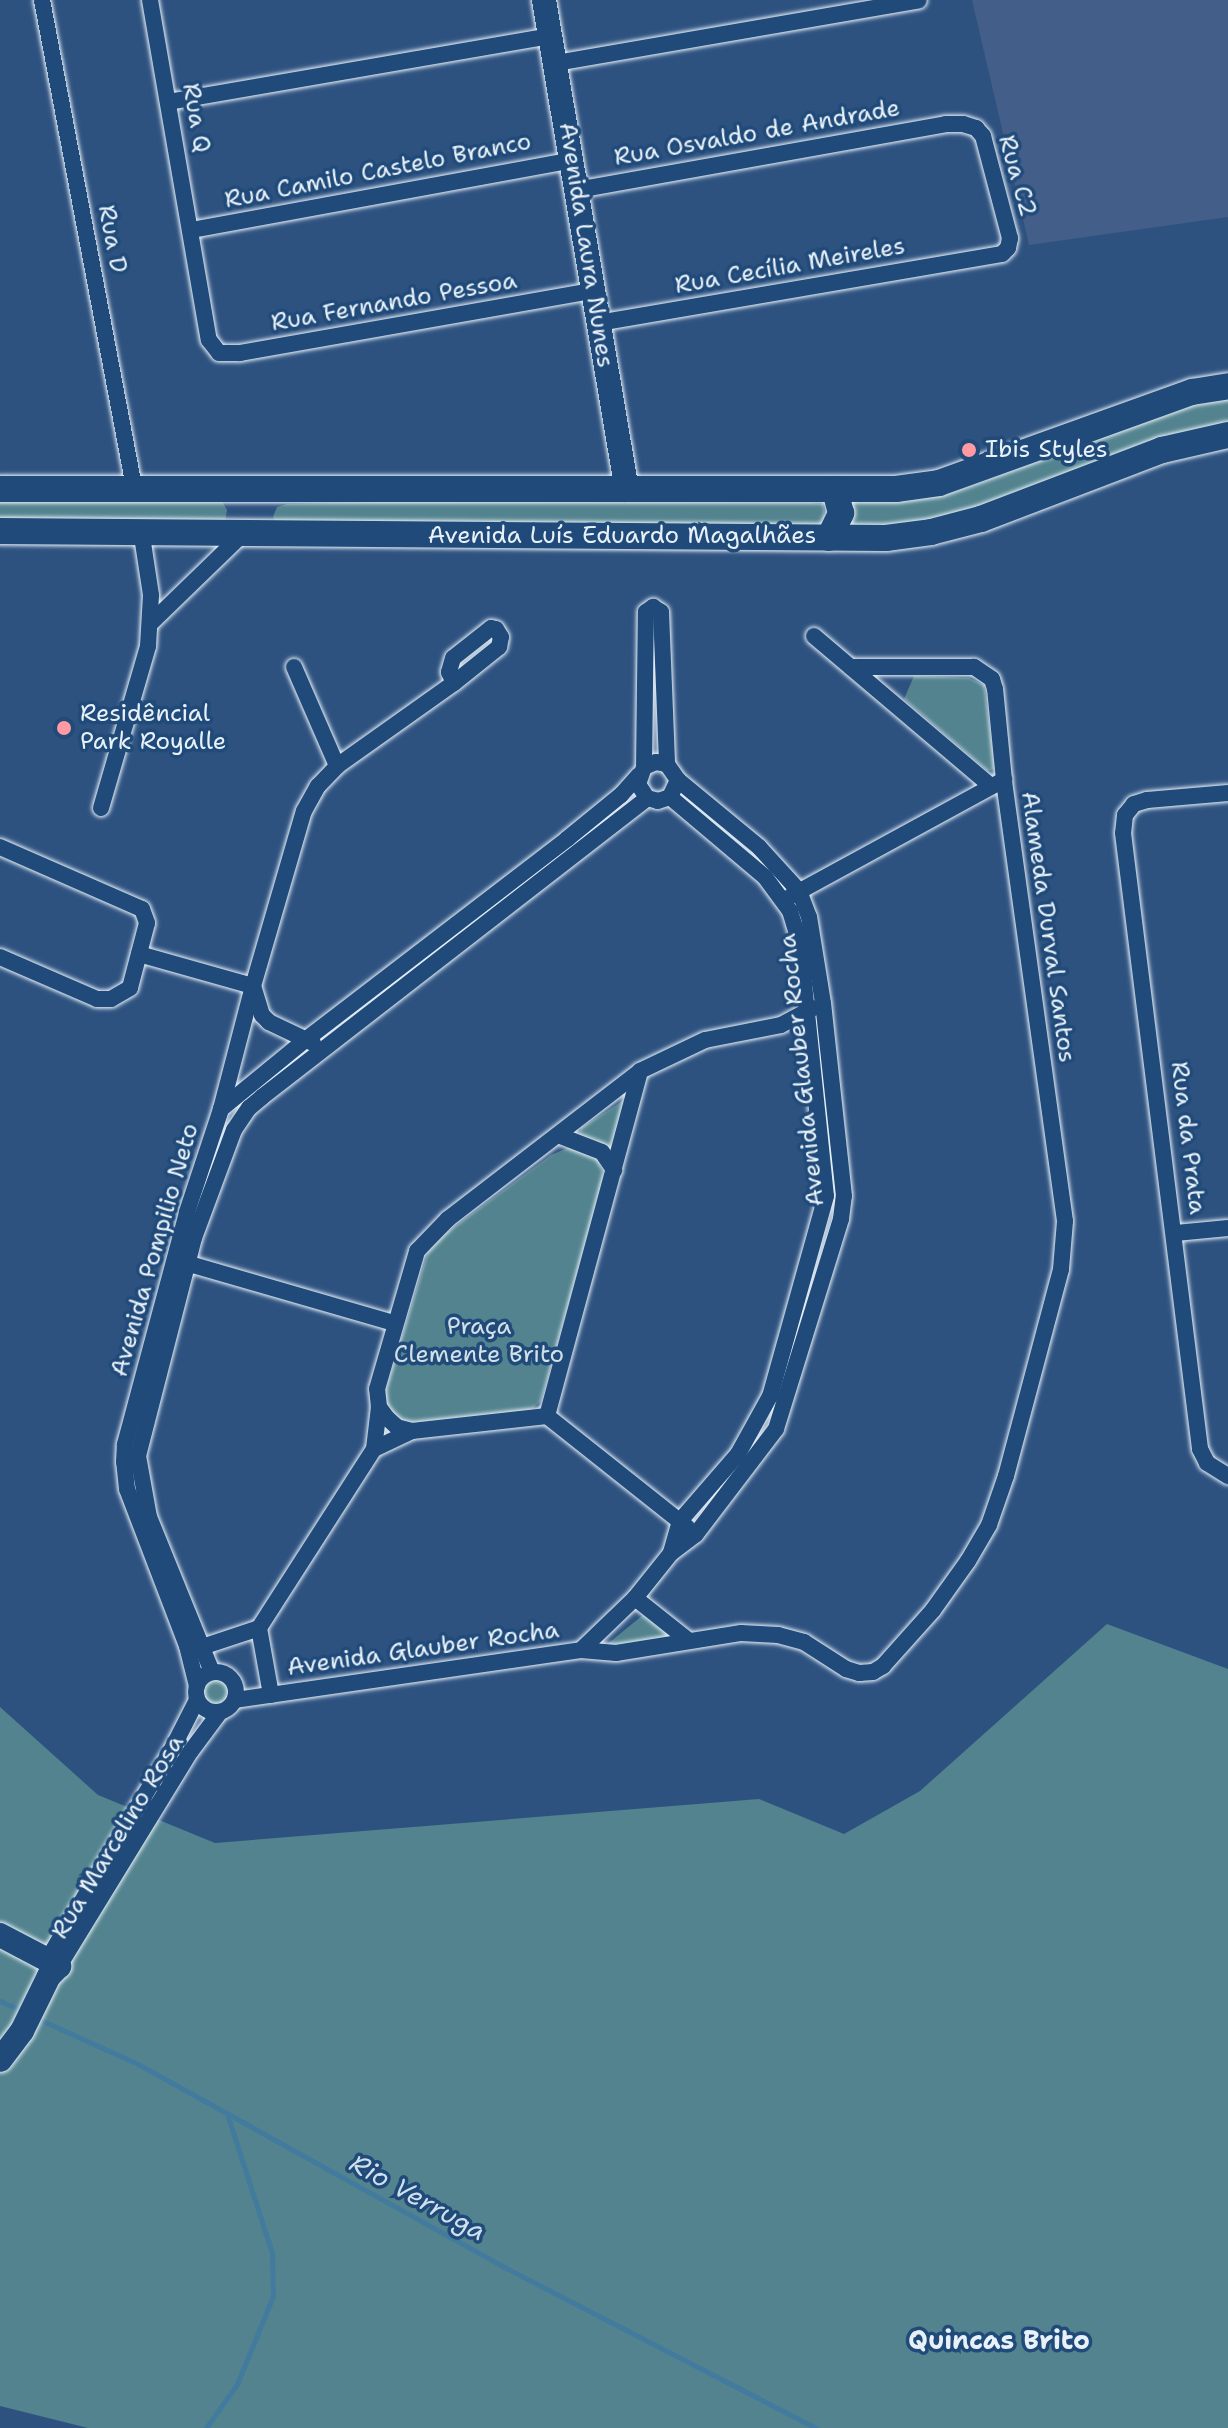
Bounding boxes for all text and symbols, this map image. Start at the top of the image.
street label: Rua Q [176,81,216,155]
street label: Rua Osvaldo de Andrade [612,94,902,172]
street label: Avenida Laura Nunes [552,120,620,370]
street label: Rua Camilo Castelo Branco [222,127,534,215]
street label: Rua C2 [992,132,1042,220]
street label: Rua D [91,203,133,275]
street label: Rua Cecília Meireles [673,232,907,300]
street label: Rua Fernando Pessoa [269,266,519,338]
place label: Ibis Styles [985,436,1108,464]
marker: Ibis Styles [960,441,978,459]
street label: Avenida Luís Eduardo Magalhães [428,522,816,550]
place label: Residêncial Park Royalle [80,700,226,756]
marker: Residêncial Park Royalle [55,719,73,737]
street label: Alameda Durval Santos [1015,790,1081,1064]
street label: Avenida Glauber Rocha [773,932,831,1208]
street label: Rua da Prata [1164,1060,1212,1216]
street label: Avenida Pompilio Neto [105,1120,205,1380]
park label: Praça Clemente Brito [394,1313,564,1369]
street label: Avenida Glauber Rocha [285,1616,561,1682]
street label: Rua Marcelino Rosa [46,1730,190,1944]
water label: Rio Verruga [345,2147,491,2247]
district label: Quincas Brito [908,2324,1090,2356]

